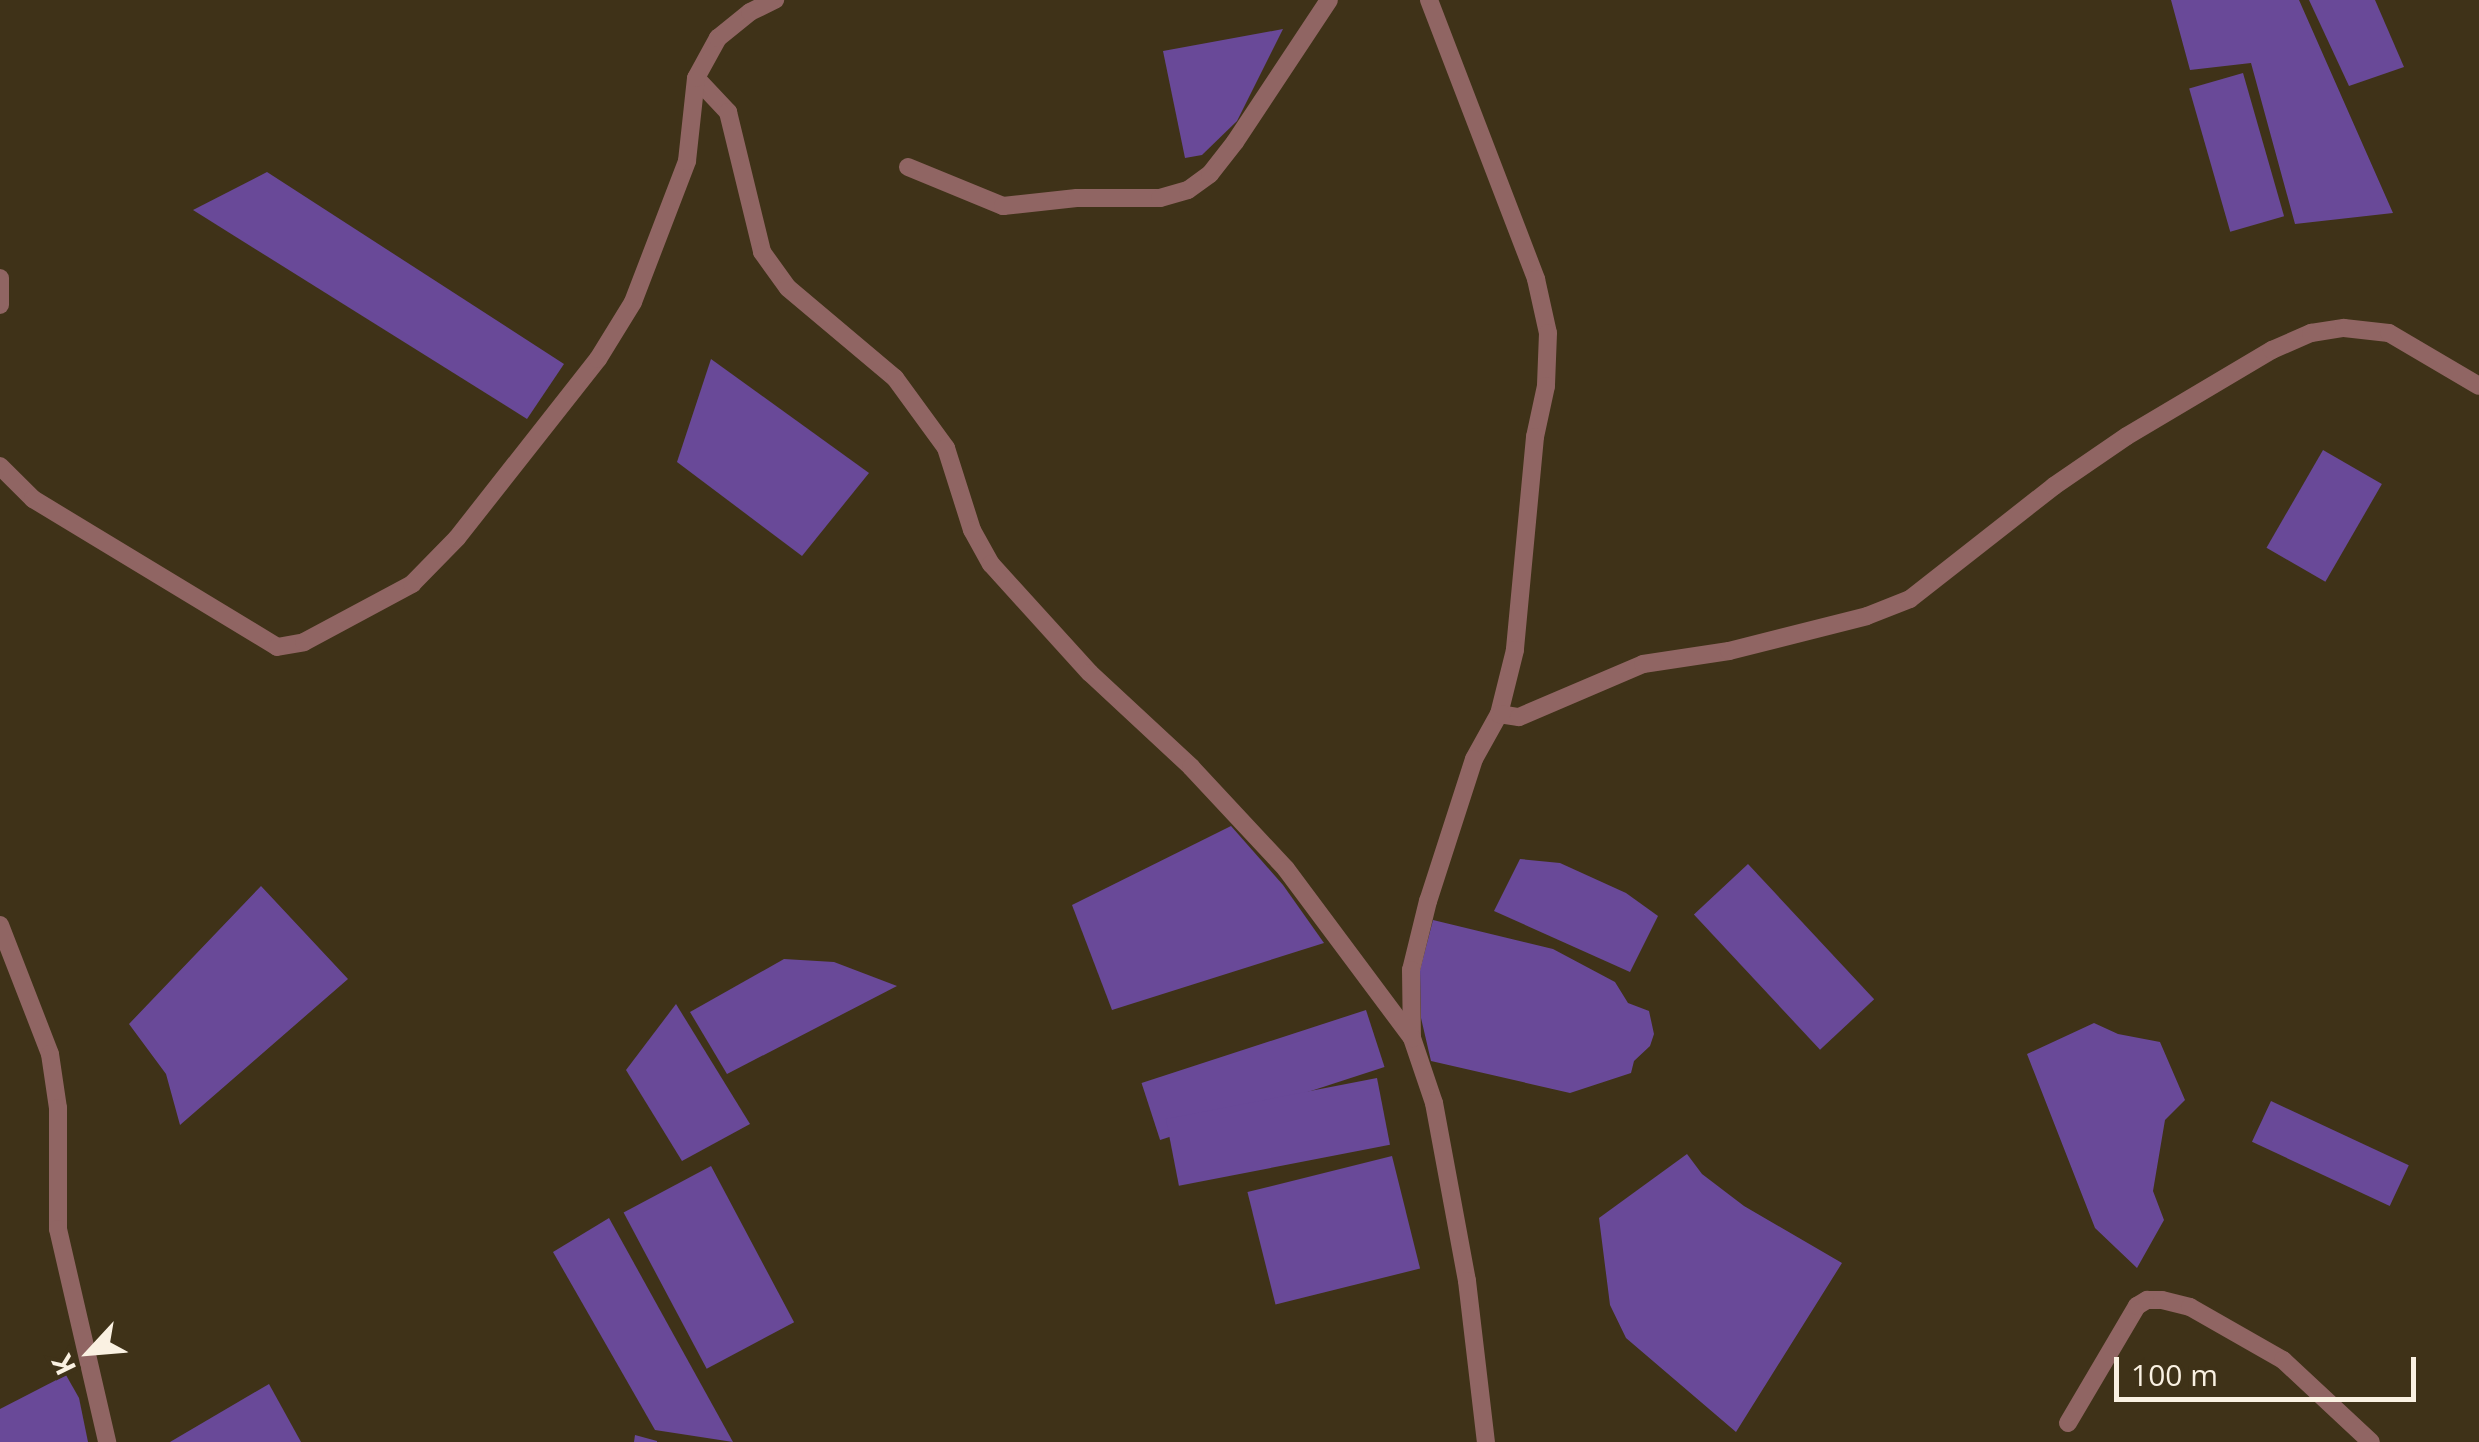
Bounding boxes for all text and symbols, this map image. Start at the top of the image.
north arrow [40,1302,140,1402]
scale bar [2119,1337,2422,1399]
text: K [42,1348,84,1382]
text: 100 m [2131,1354,2218,1395]

